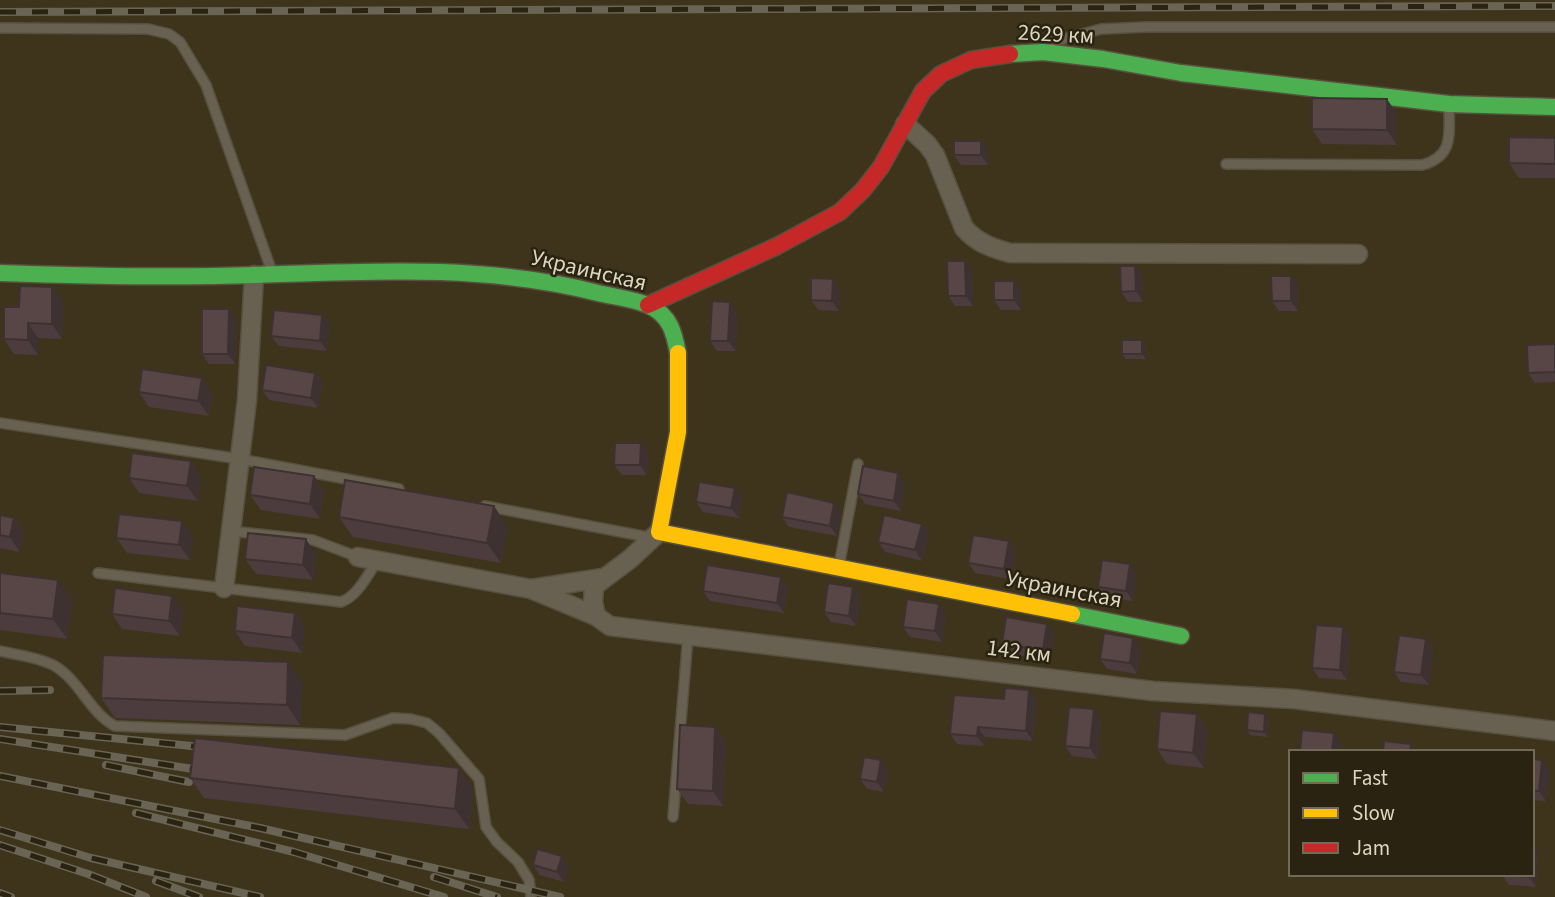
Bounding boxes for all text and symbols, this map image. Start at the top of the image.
street label: 2629 км [1017,16,1095,52]
street label: Украинская [528,241,650,299]
street label: Украинская [1003,562,1125,616]
street label: 142 км [985,631,1053,671]
legend [1289,750,1534,876]
text: Fast [1352,763,1388,793]
text: Slow [1352,798,1395,828]
text: Jam [1352,833,1390,863]

